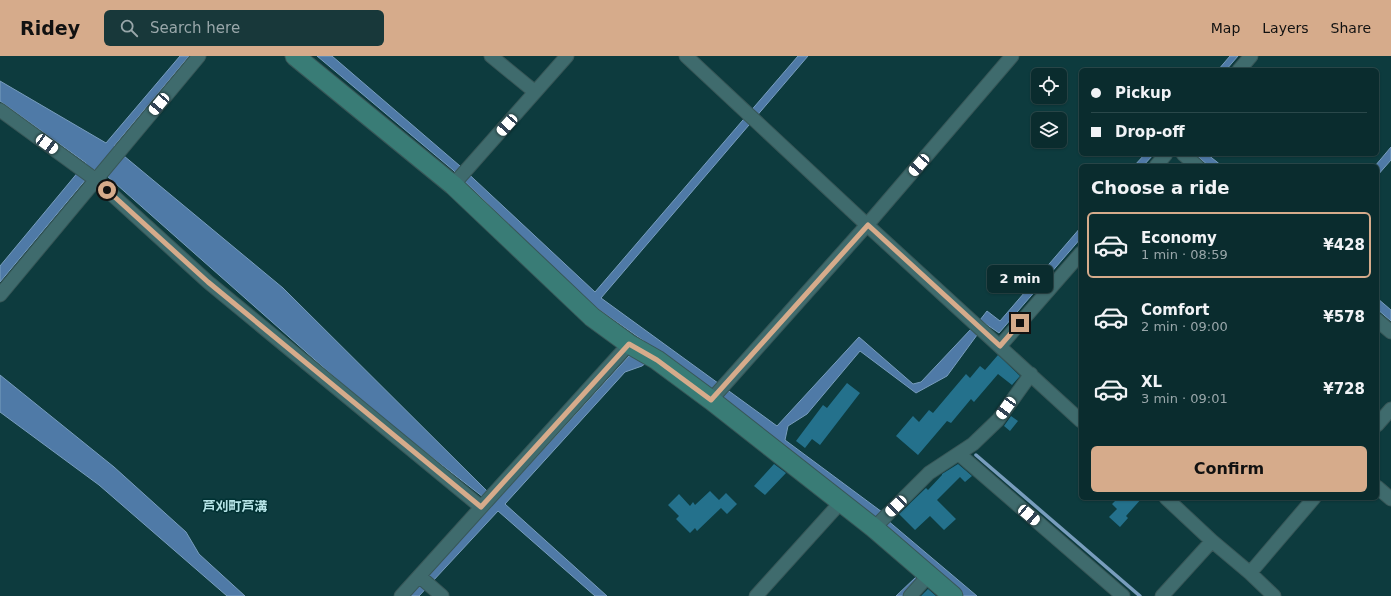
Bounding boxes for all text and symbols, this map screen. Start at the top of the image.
search box [104,10,384,46]
text: Ridey [20,17,80,39]
icon: search [118,17,140,39]
text: Search here [150,19,240,37]
text: Map [1211,20,1240,36]
text: Layers [1262,20,1309,36]
text: Share [1331,20,1371,36]
map controls [1031,68,1067,148]
button: locate [1031,68,1067,104]
text: Pickup [1115,84,1171,102]
car [147,91,171,117]
car [495,112,519,138]
button: layers [1031,112,1067,148]
text: Drop-off [1115,123,1185,141]
car [34,132,60,156]
car [907,152,931,178]
text: Choose a ride [1091,177,1230,198]
route start [98,181,116,199]
icon: car [1093,227,1129,263]
text: Economy [1141,229,1217,247]
text: ¥428 [1323,236,1365,254]
text: 1 min · 08:59 [1141,247,1228,262]
callout: 2 min [987,265,1053,293]
text: 2 min [1000,271,1040,286]
icon: car [1093,299,1129,335]
text: Comfort [1141,301,1209,319]
text: ¥578 [1323,308,1365,326]
route end [1011,314,1029,332]
text: 2 min · 09:00 [1141,319,1228,334]
icon: car [1093,371,1129,407]
text: XL [1141,373,1162,391]
text: ¥728 [1323,380,1365,398]
text: 3 min · 09:01 [1141,391,1228,406]
car [994,395,1018,421]
button: Confirm [1091,446,1367,492]
car [883,493,909,519]
district label: 芦刈町芦溝 [202,499,268,514]
car [1016,503,1042,527]

